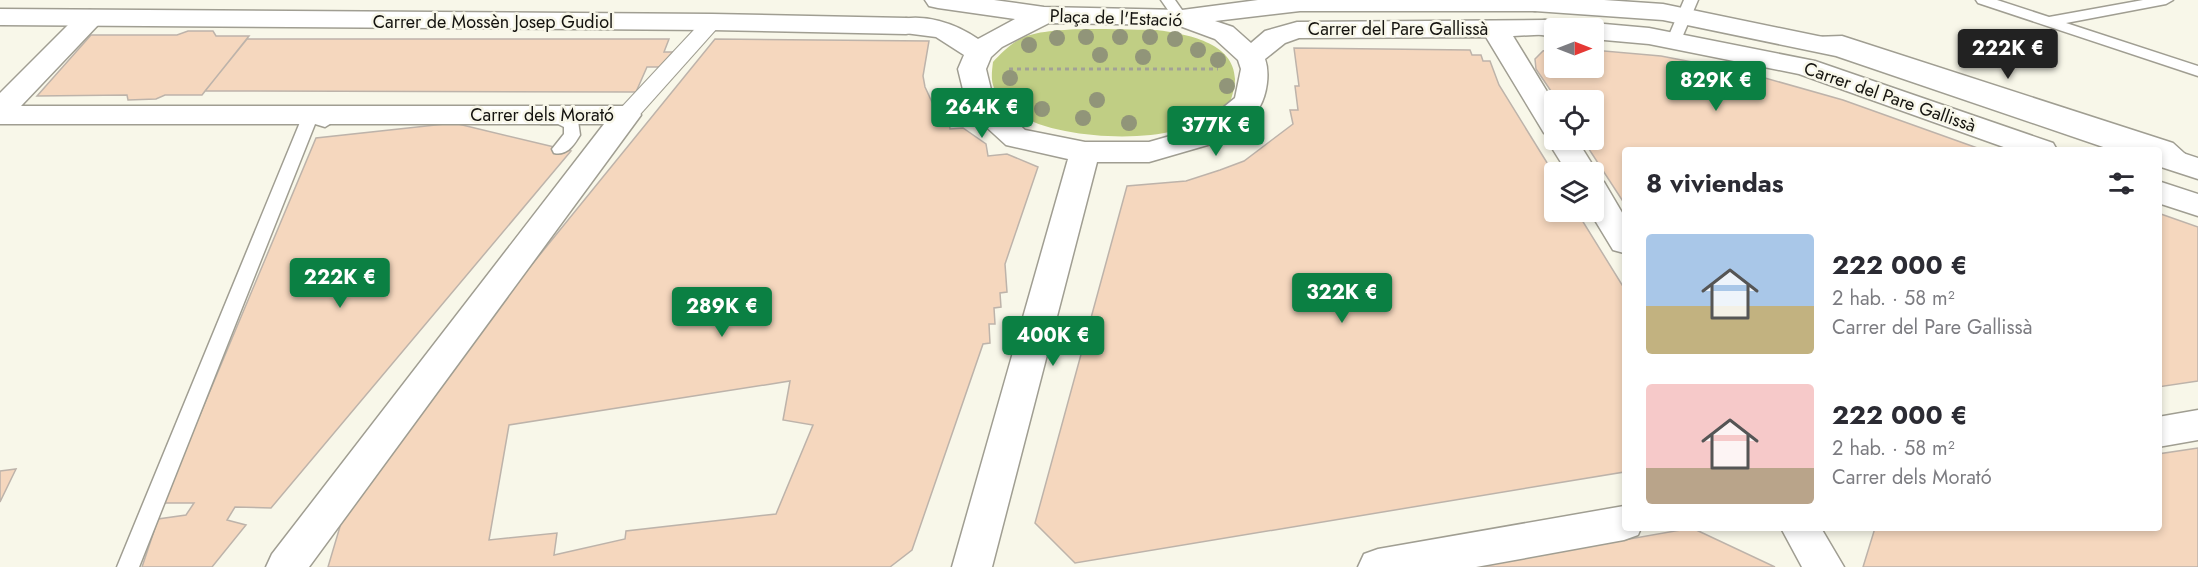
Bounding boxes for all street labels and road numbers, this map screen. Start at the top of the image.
street label: Plaça de l'Estació [1049,3,1183,33]
street label: Carrer de Mossèn Josep Gudiol [373,9,613,35]
street label: Carrer del Pare Gallissà [1308,16,1488,42]
street label: Carrer del Pare Gallissà [1801,55,1979,139]
street label: Carrer dels Morató [470,102,614,128]

